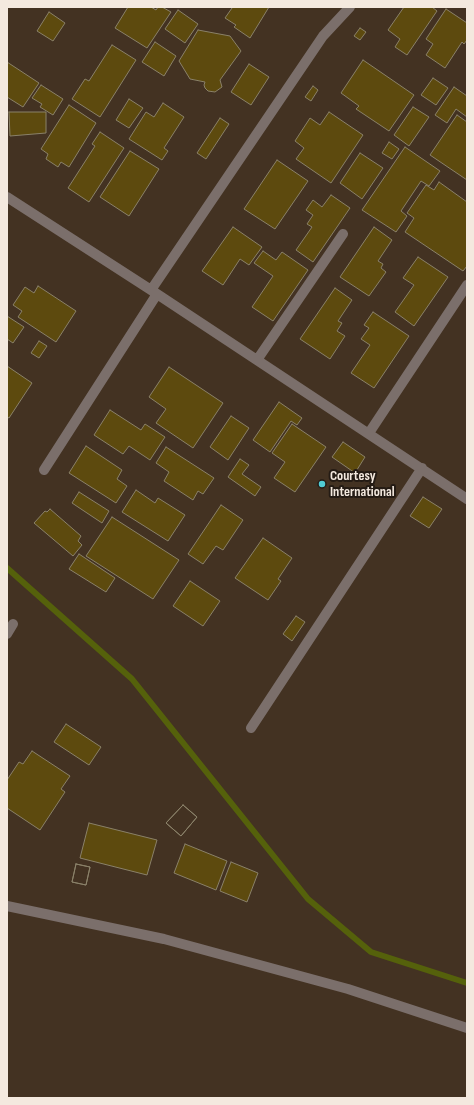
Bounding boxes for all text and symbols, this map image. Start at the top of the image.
place label: Courtesy International [330,468,395,500]
marker: Courtesy International [317,479,327,489]

